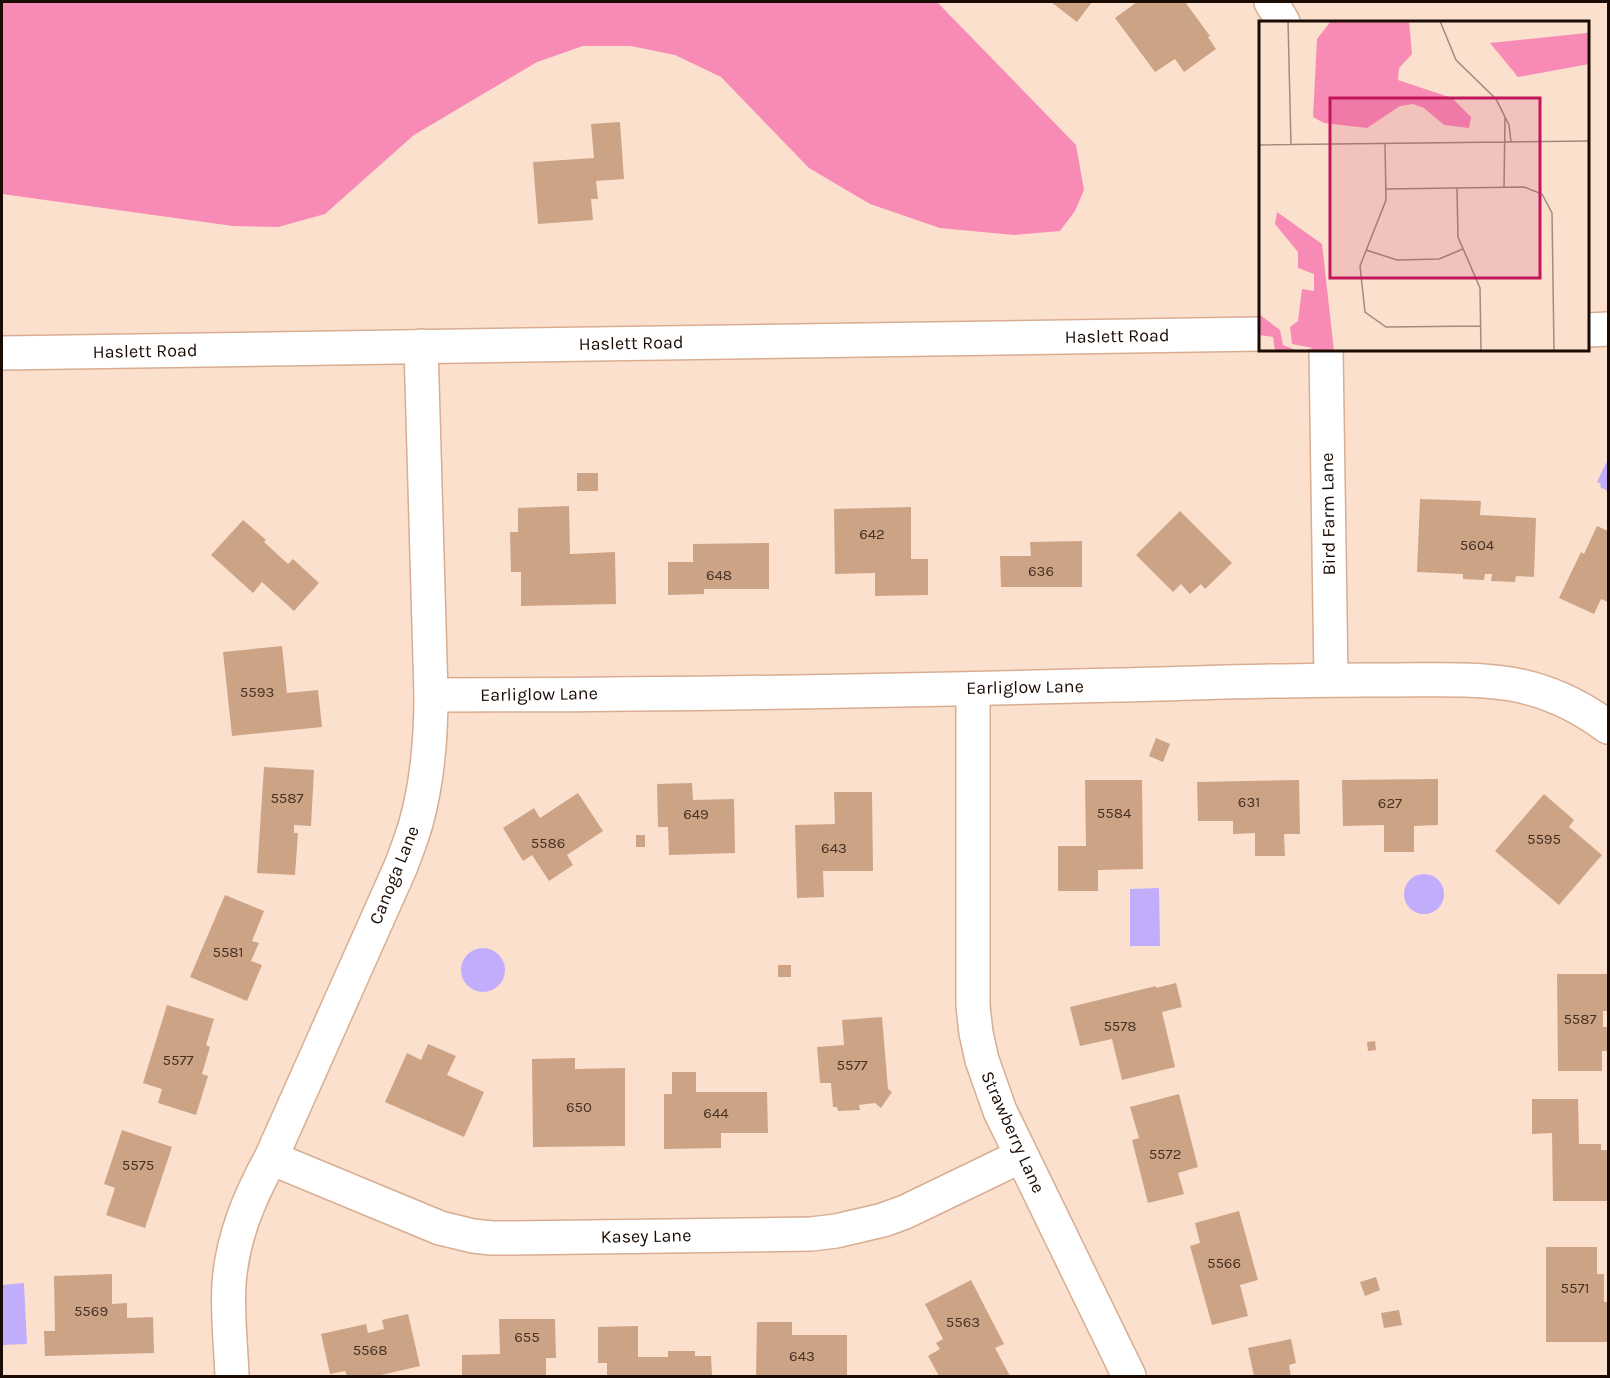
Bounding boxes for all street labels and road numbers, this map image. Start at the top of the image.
street label: Haslett Road [1064,324,1170,348]
street label: Haslett Road [578,331,684,355]
street label: Haslett Road [92,339,198,363]
street label: Bird Farm Lane [1316,452,1340,576]
street label: Earliglow Lane [966,675,1084,699]
street label: Earliglow Lane [480,682,598,706]
street label: Canoga Lane [364,822,424,928]
street label: Strawberry Lane [976,1068,1050,1196]
street label: Kasey Lane [600,1224,692,1248]

